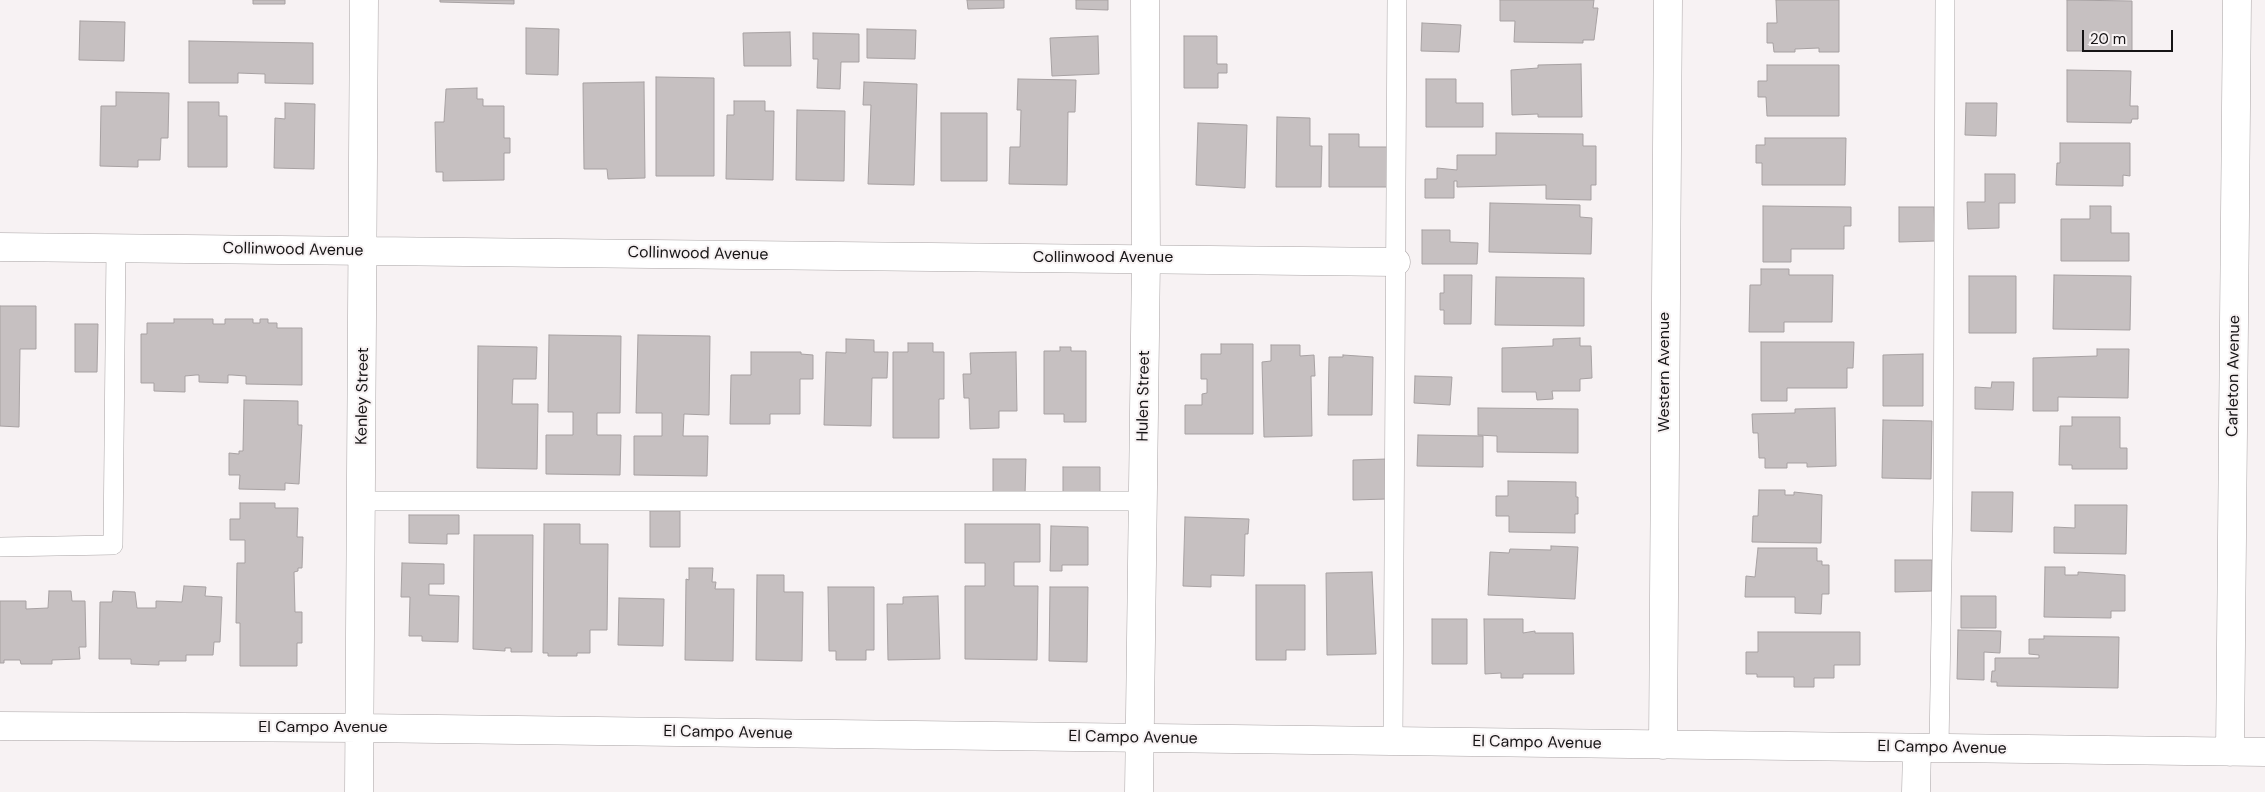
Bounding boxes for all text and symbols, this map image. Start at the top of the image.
scale bar [2085,20,2176,52]
text: 20 m [2090,29,2126,49]
street label: Collinwood Avenue [223,239,363,261]
street label: Collinwood Avenue [628,243,768,265]
street label: Collinwood Avenue [1033,248,1173,268]
street label: Western Avenue [1655,312,1675,432]
street label: Carleton Avenue [2223,315,2245,437]
street label: Kenley Street [353,347,373,445]
street label: Hulen Street [1134,350,1154,442]
street label: El Campo Avenue [258,718,388,738]
street label: El Campo Avenue [663,722,793,744]
street label: El Campo Avenue [1068,727,1198,749]
street label: El Campo Avenue [1472,732,1602,754]
street label: El Campo Avenue [1877,737,2007,759]

